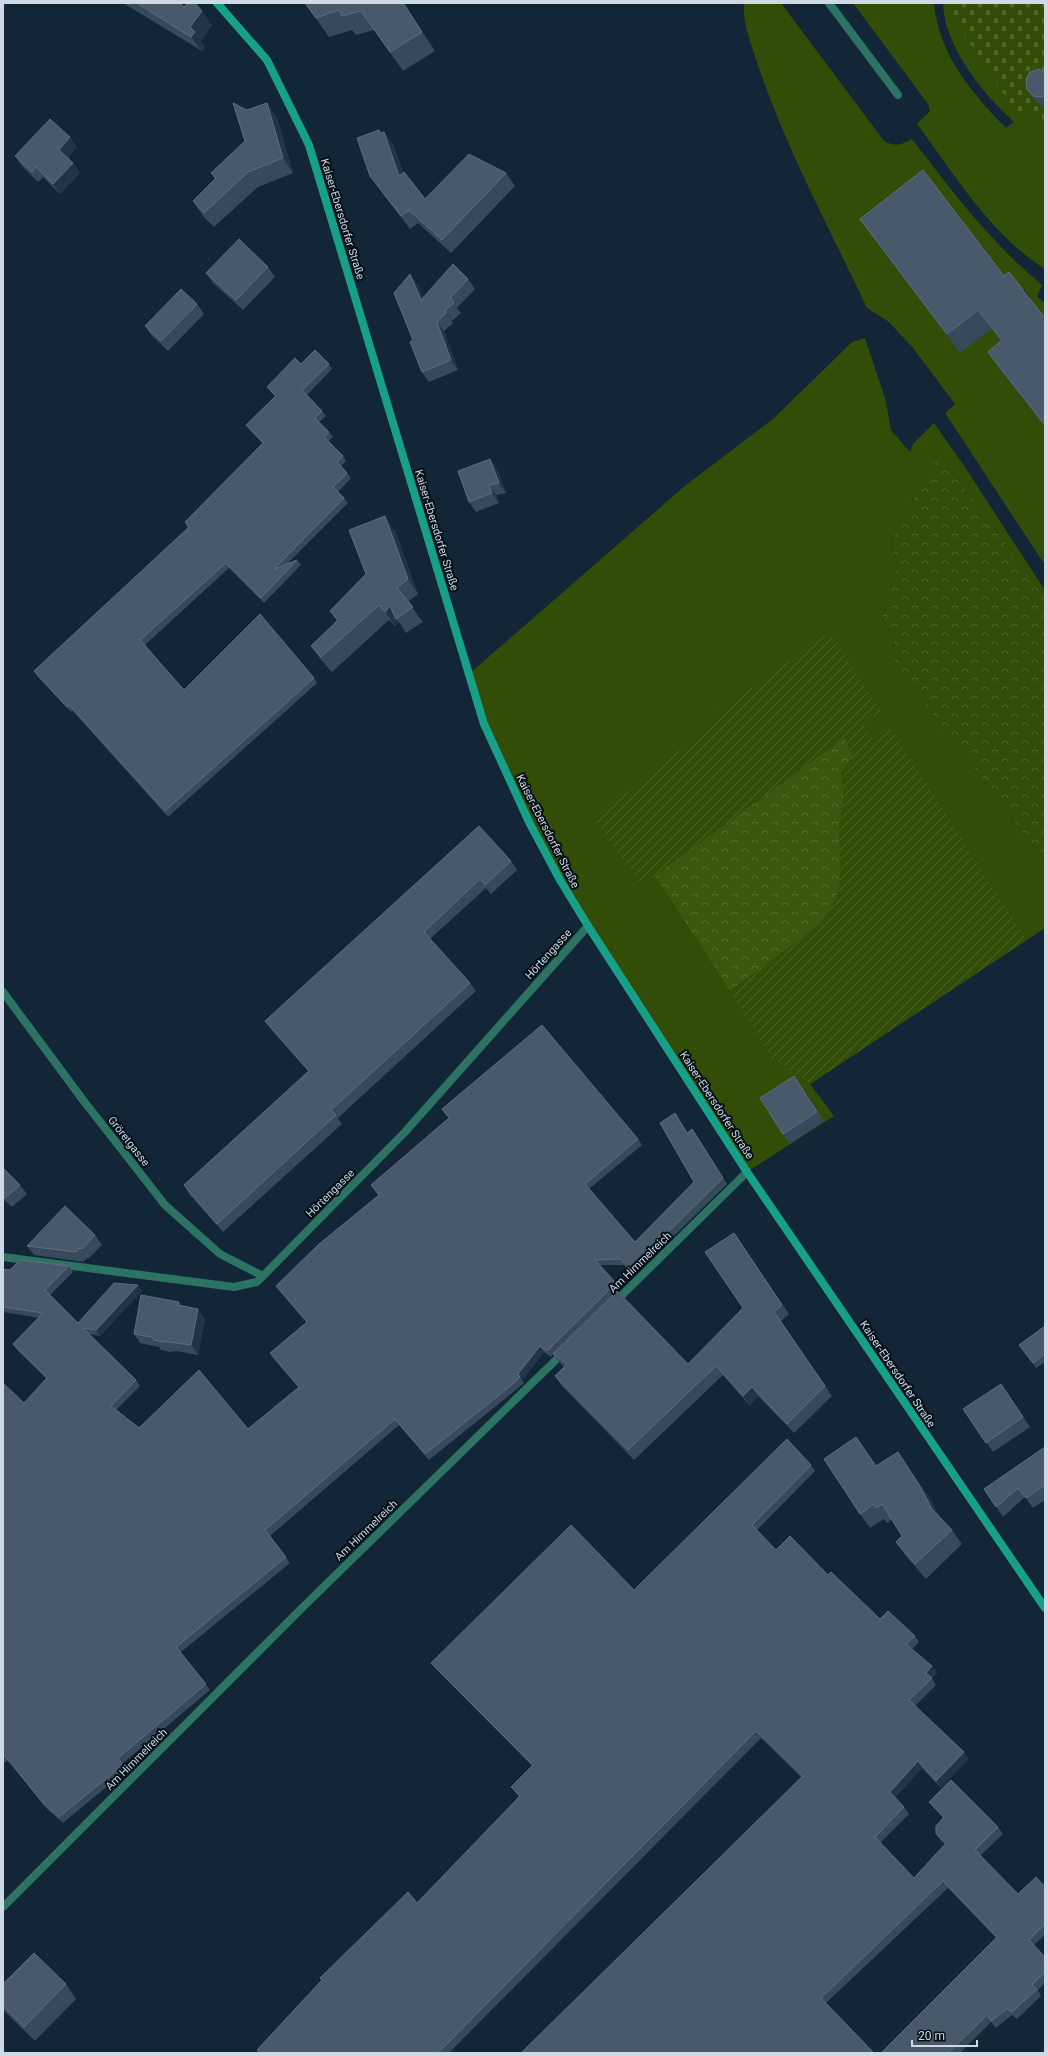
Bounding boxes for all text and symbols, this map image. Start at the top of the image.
street label: Kaiser-Ebersdorfer Straße [318,157,367,281]
street label: Kaiser-Ebersdorfer Straße [412,468,461,592]
street label: Kaiser-Ebersdorfer Straße [513,772,582,890]
street label: Hörtengasse [522,926,574,982]
street label: Kaiser-Ebersdorfer Straße [677,1049,756,1162]
street label: Gröretgasse [105,1114,152,1169]
street label: Hörtengasse [303,1166,357,1220]
street label: Am Himmelreich [606,1229,674,1295]
street label: Kaiser-Ebersdorfer Straße [857,1319,938,1430]
street label: Am Himmelreich [332,1497,400,1563]
street label: Am Himmelreich [103,1726,170,1793]
scale bar [912,2022,977,2048]
text: 20 m [918,2029,945,2043]

